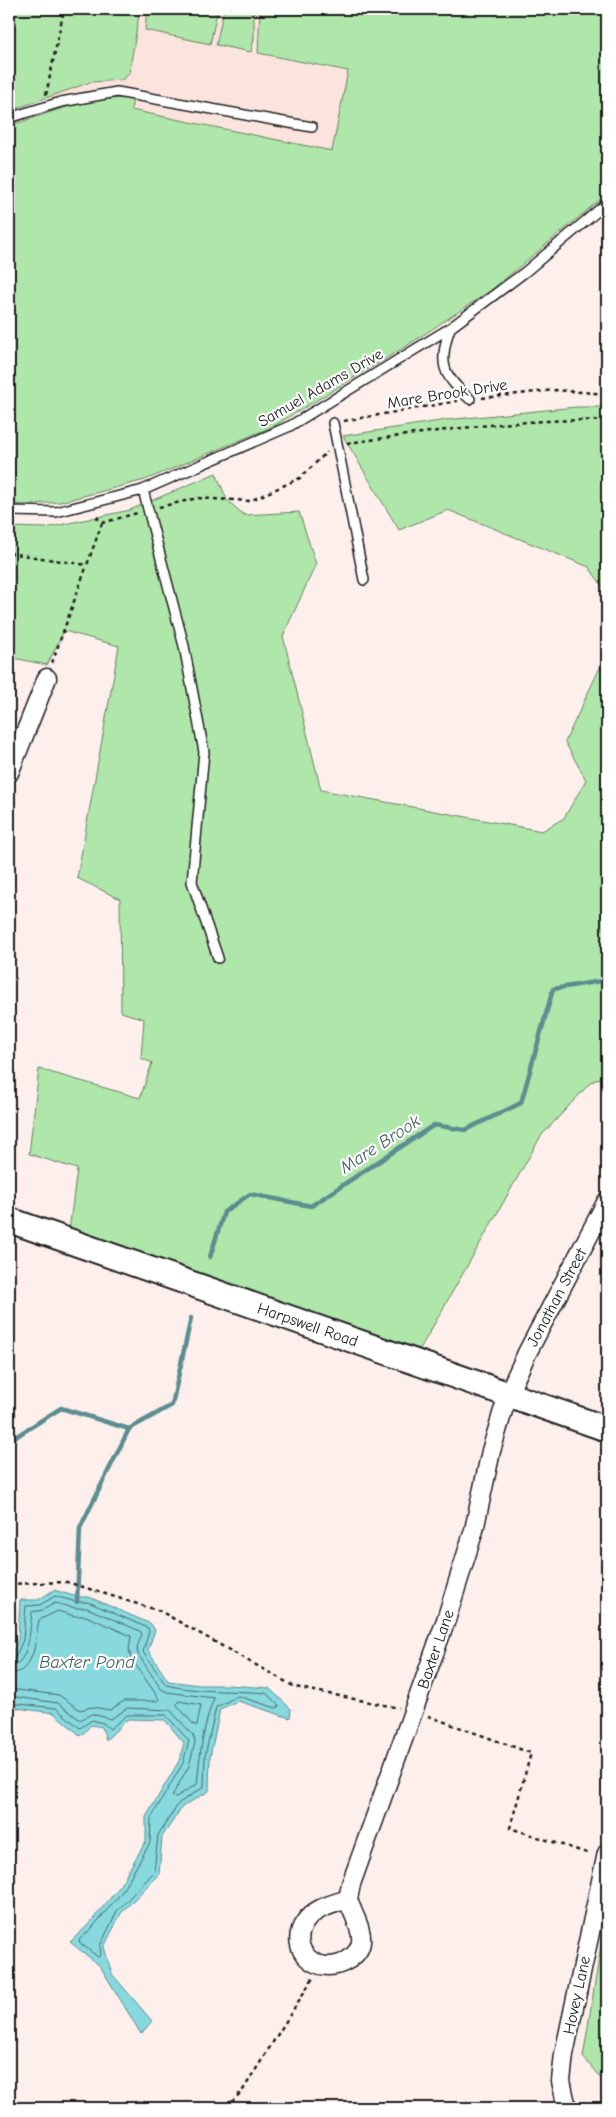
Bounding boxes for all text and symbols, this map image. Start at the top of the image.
street label: Samuel Adams Drive [255,345,386,431]
street label: Mare Brook Drive [386,376,509,412]
water label: Mare Brook [335,1111,425,1179]
street label: Jonathan Street [523,1245,591,1350]
street label: Harpswell Road [255,1299,360,1351]
street label: Baxter Lane [414,1607,458,1691]
water label: Baxter Pond [39,1652,135,1673]
street label: Hovey Lane [560,1954,594,2036]

